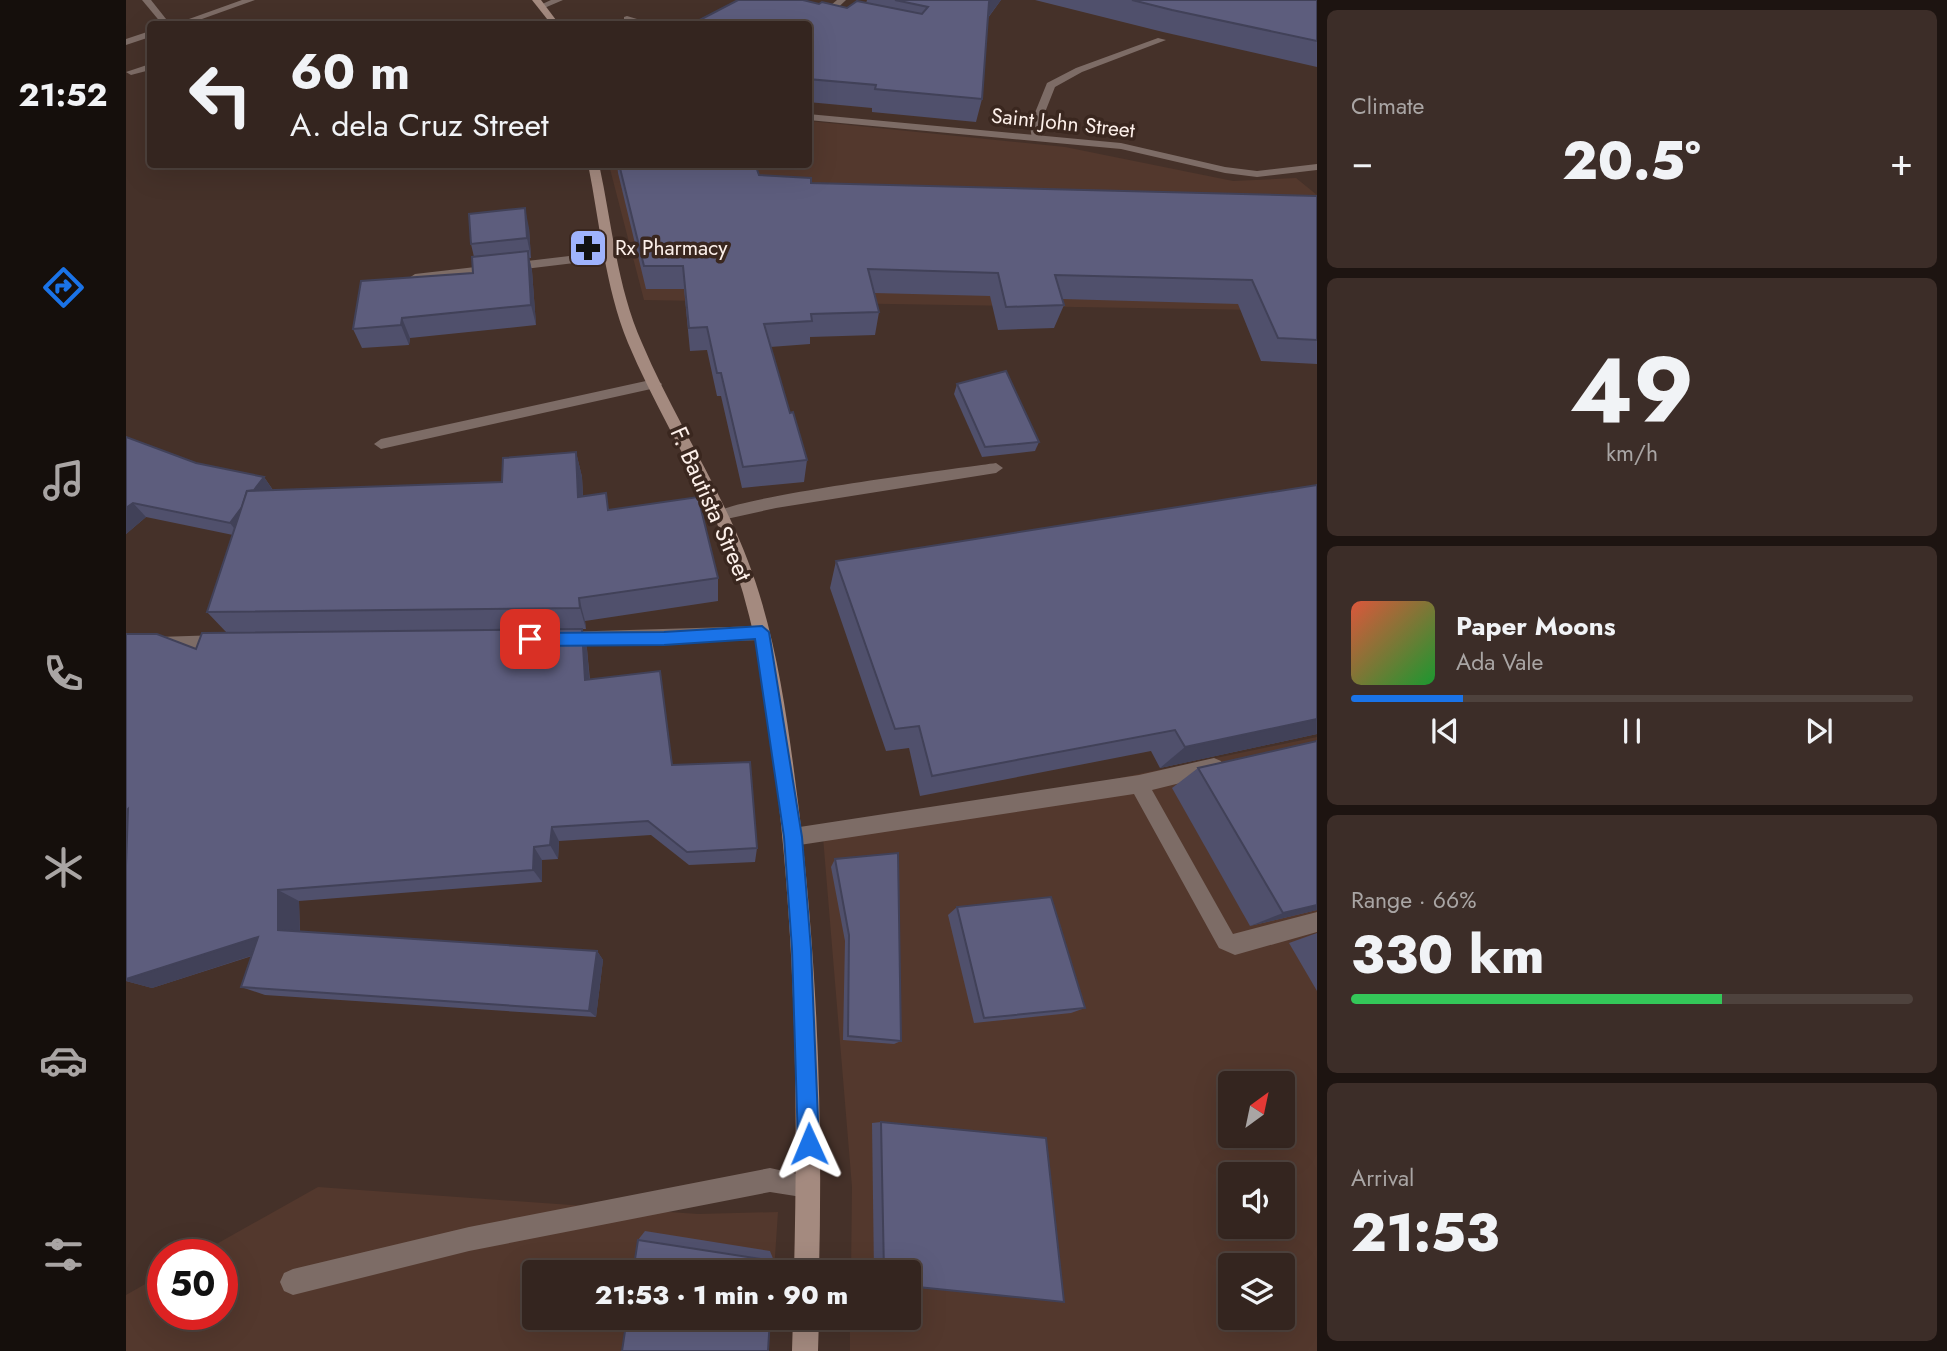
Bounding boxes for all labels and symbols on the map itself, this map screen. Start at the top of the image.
street label: Saint John Street [990,101,1136,145]
pharmacy icon: Rx Pharmacy [567,227,609,269]
place label: Rx Pharmacy [615,233,728,263]
street label: F. Bautista Street [662,421,761,587]
pin [500,609,560,669]
north arrow [1218,1071,1295,1148]
position arrow [772,1107,846,1181]
speed limit sign: 50 [147,1239,238,1330]

